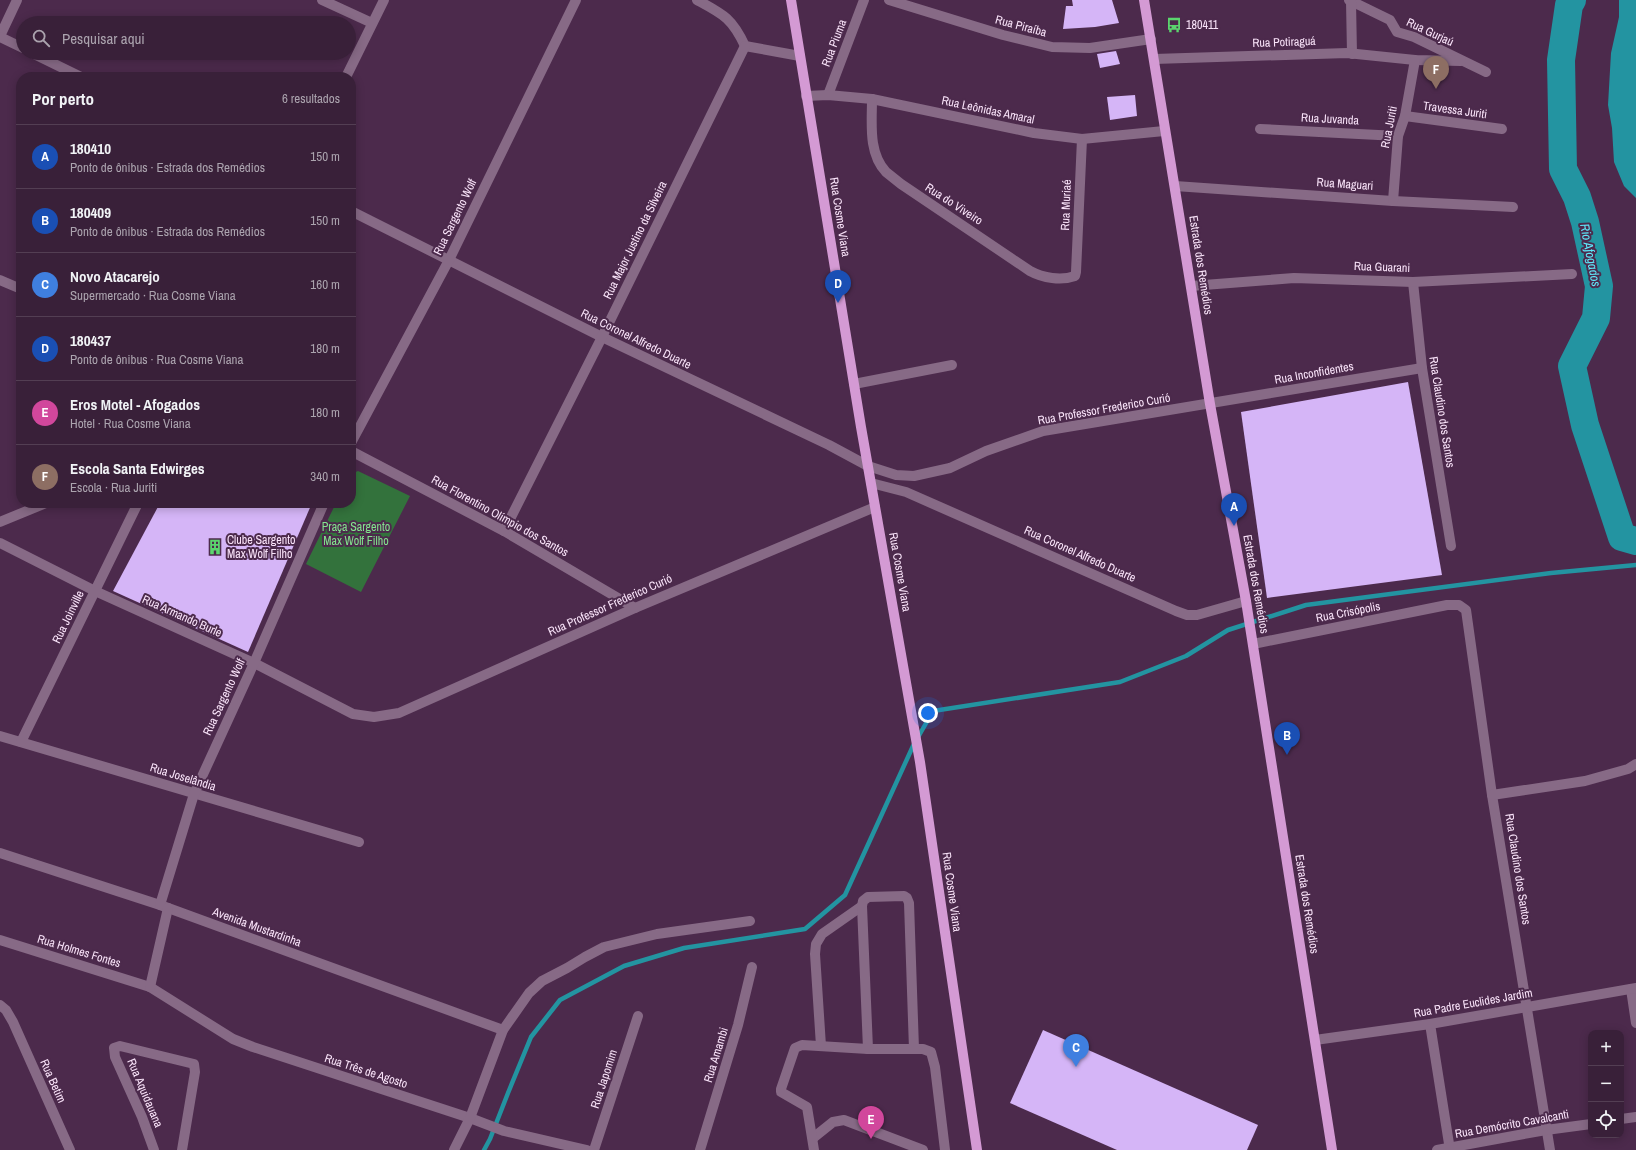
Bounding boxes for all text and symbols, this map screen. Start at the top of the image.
street label: Rua Piraíba [994,11,1049,41]
street label: Rua Gurjaú [1404,14,1456,50]
search box [16,16,356,60]
bus stop icon: 180411 [1165,16,1183,34]
street label: Rua Piuma [818,17,850,69]
place label: 180411 [1186,17,1219,33]
icon: search [30,27,52,49]
text: Pesquisar aqui [62,28,145,49]
street label: Rua Potiraguá [1252,33,1317,51]
pin: F [1423,56,1449,89]
text: Por perto [32,87,94,110]
text: 6 resultados [282,90,340,107]
street label: Rua Leônidas Amaral [940,92,1036,128]
street label: Travessa Juriti [1422,98,1488,122]
street label: Rua Juriti [1377,105,1401,149]
street label: Rua Juvanda [1301,109,1360,129]
text: 180410 [70,138,111,159]
text: A [41,148,49,165]
text: 150 m [310,148,340,165]
text: Ponto de ônibus · Estrada dos Remédios [70,159,265,176]
street label: Rua Maguari [1316,174,1374,194]
street label: Rua Sargento Wolf [430,176,480,258]
street label: Rua Cosme Viana [826,176,854,258]
street label: Rua Major Justino da Silveira [599,178,671,302]
street label: Rua do Viveiro [922,179,986,229]
street label: Rua Muriaé [1057,179,1075,231]
text: 180409 [70,202,111,223]
text: B [41,212,49,229]
text: 150 m [310,212,340,229]
street label: Estrada dos Remédios [1185,214,1217,316]
water label: Rio Afogados [1576,222,1605,288]
text: Ponto de ônibus · Estrada dos Remédios [70,223,265,240]
street label: Rua Guarani [1354,258,1410,276]
text: Novo Atacarejo [70,266,160,287]
pin: D [825,270,851,303]
text: C [41,276,49,293]
text: 160 m [310,276,340,293]
text: Supermercado · Rua Cosme Viana [70,287,236,304]
street label: Rua Coronel Alfredo Duarte [578,305,694,373]
text: 180437 [70,330,111,351]
text: D [41,340,49,357]
text: 180 m [310,340,340,357]
text: Ponto de ônibus · Rua Cosme Viana [70,351,243,368]
street label: Rua Claudino dos Santos [1425,355,1459,469]
street label: Rua Inconfidentes [1273,358,1355,388]
street label: Rua Professor Frederico Curió [1036,389,1172,429]
text: Eros Motel - Afogados [70,394,200,415]
text: E [41,404,49,421]
text: 180 m [310,404,340,421]
text: Hotel · Rua Cosme Viana [70,415,191,432]
text: Escola Santa Edwirges [70,458,205,479]
text: F [42,468,48,485]
text: 340 m [310,468,340,485]
street label: Rua Florentino Olímpio dos Santos [429,472,571,560]
text: Escola · Rua Juriti [70,479,157,496]
pin: A [1221,493,1247,526]
park label: Praça Sargento Max Wolf Filho [322,519,390,549]
street label: Rua Coronel Alfredo Duarte [1022,522,1138,586]
street label: Rua Cosme Viana [885,531,915,613]
place label: Clube Sargento Max Wolf Filho [227,532,295,562]
street label: Estrada dos Remédios [1239,533,1273,635]
building icon: Clube Sargento Max Wolf Filho [206,538,224,556]
street label: Rua Professor Frederico Curió [545,570,675,640]
street label: Rua Joinville [48,588,88,646]
street label: Rua Armando Burle [140,591,224,641]
street label: Rua Crisópolis [1315,598,1382,626]
street label: Rua Sargento Wolf [199,656,249,738]
your location [918,703,938,723]
pin: B [1274,722,1300,755]
street label: Rua Joselândia [148,759,219,795]
street label: Rua Claudino dos Santos [1501,812,1535,926]
street label: Rua Cosme Viana [938,851,966,933]
street label: Estrada dos Remédios [1291,853,1323,955]
street label: Avenida Mustardinha [209,903,304,951]
street label: Rua Holmes Fontes [35,931,123,971]
street label: Rua Padre Euclides Jardim [1412,985,1534,1021]
street label: Rua Amambi [700,1025,732,1085]
map controls [1588,1030,1624,1138]
button: + [1588,1030,1624,1066]
pin: C [1063,1034,1089,1067]
street label: Rua Japomim [587,1047,621,1111]
street label: Rua Três de Agosto [322,1050,410,1092]
street label: Rua Aquidauana [123,1056,167,1130]
street label: Rua Betim [36,1057,70,1105]
button: − [1588,1066,1624,1102]
button: locate [1588,1102,1624,1138]
pin: E [858,1106,884,1139]
street label: Rua Demócrito Cavalcanti [1454,1106,1570,1142]

